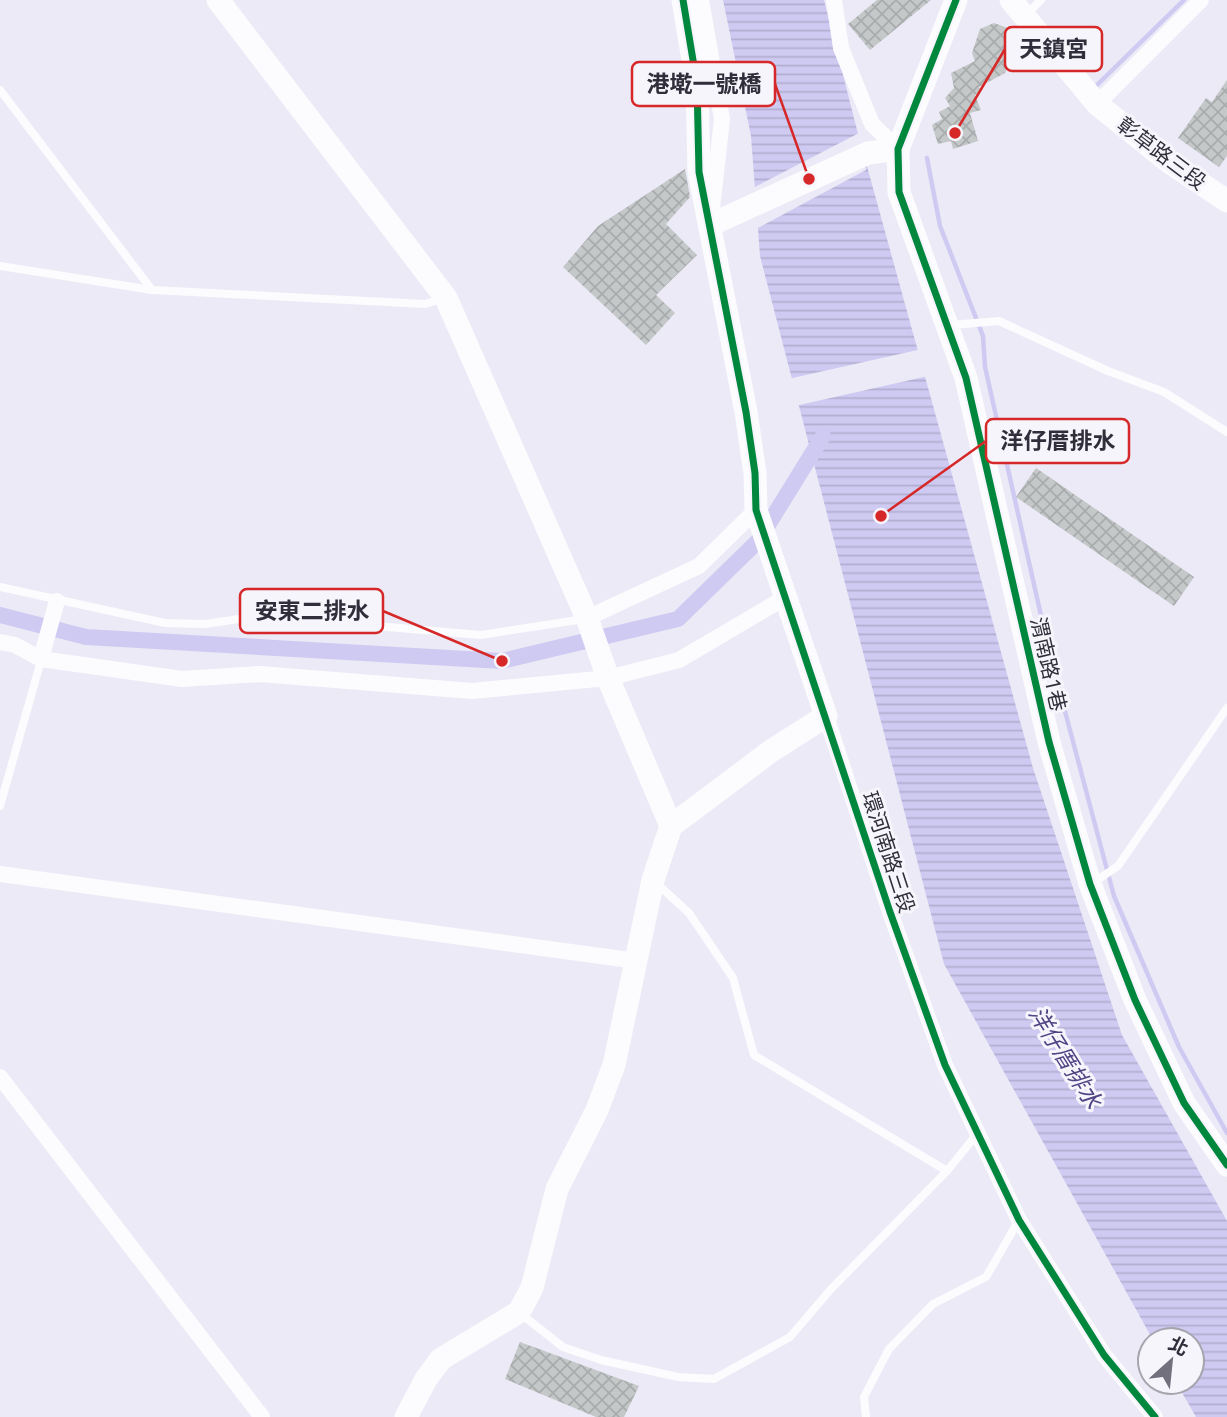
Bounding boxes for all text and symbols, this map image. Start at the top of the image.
callout: 天鎮宮 [1005,27,1102,71]
text: 天鎮宮 [1020,32,1089,64]
callout: 港墘一號橋 [632,62,775,106]
text: 港墘一號橋 [647,67,762,99]
street label: 彰草路三段 [1112,110,1212,196]
callout: 洋仔厝排水 [986,419,1129,463]
text: 洋仔厝排水 [1001,424,1116,456]
callout: 安東二排水 [240,589,383,633]
text: 安東二排水 [255,594,370,626]
street label: 渭南路1巷 [1025,614,1073,714]
street label: 環河南路三段 [856,788,922,916]
water label: 洋仔厝排水 [1022,1000,1111,1115]
north arrow [1136,1326,1206,1396]
text: 北 [1164,1330,1193,1362]

